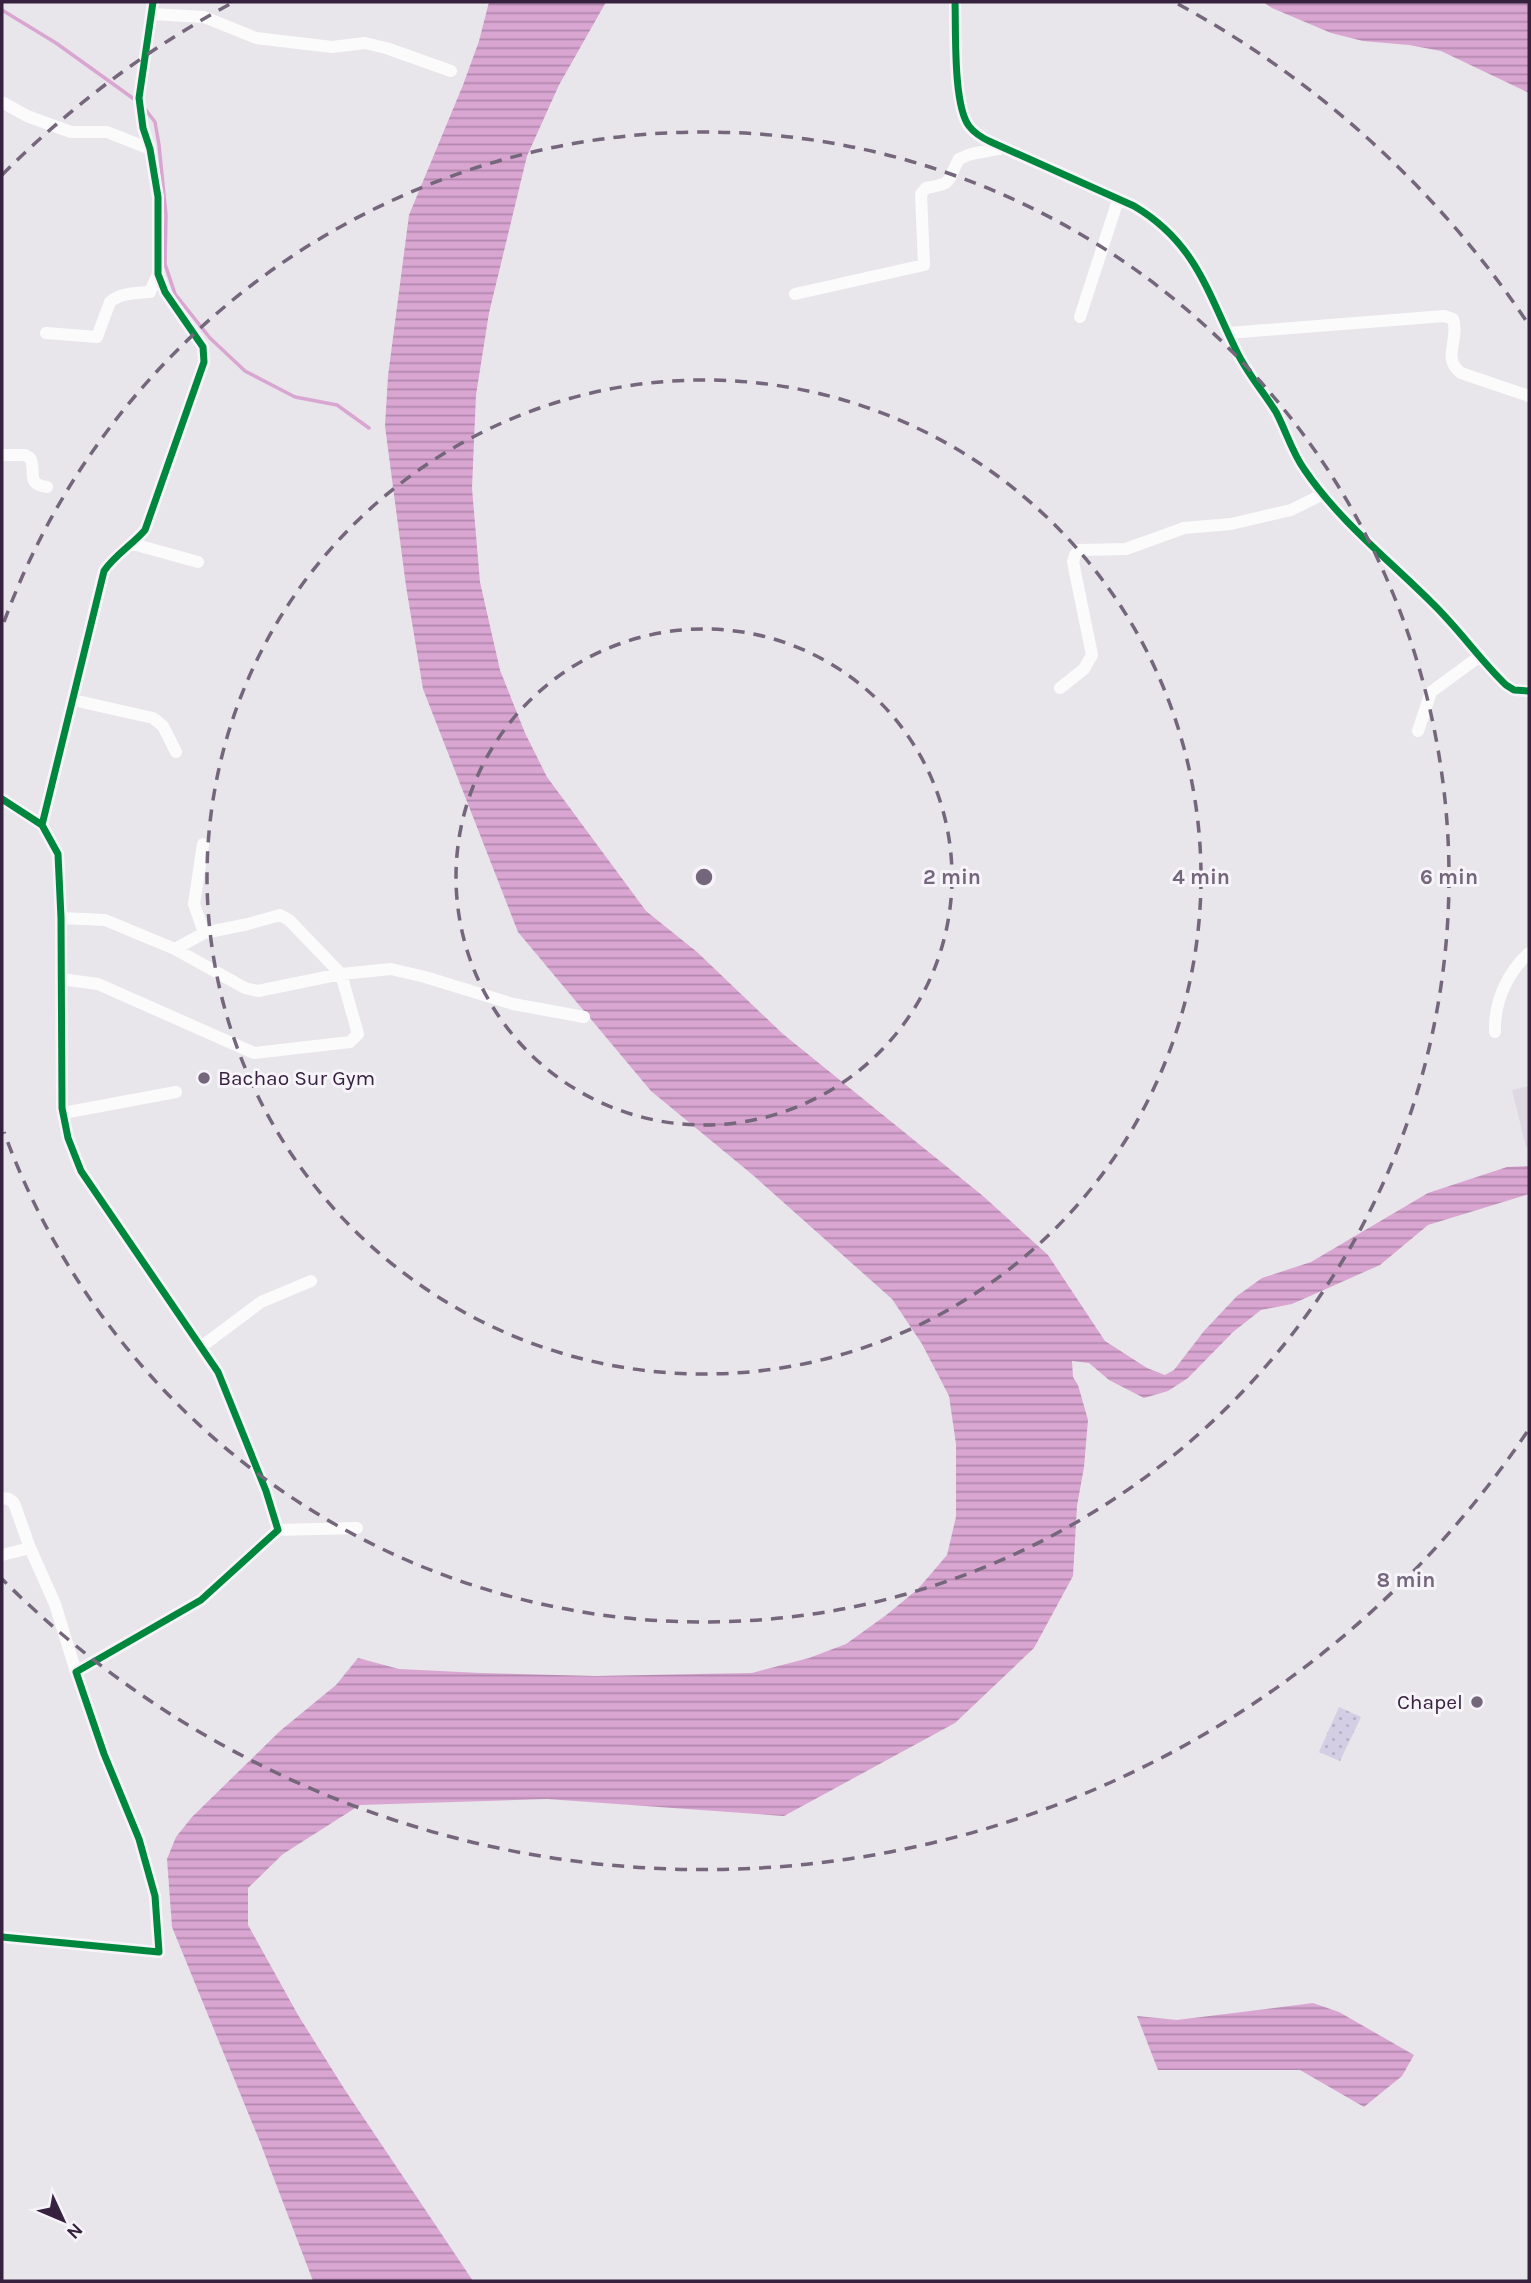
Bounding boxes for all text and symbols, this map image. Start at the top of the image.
centre of rings [692,865,716,889]
text: 2 min [923,865,981,889]
text: 4 min [1172,865,1230,889]
text: 6 min [1420,865,1478,889]
place label: Bachao Sur Gym [218,1066,375,1090]
marker: Bachao Sur Gym [196,1070,212,1086]
text: 8 min [1377,1568,1435,1592]
place label: Chapel [1397,1690,1463,1714]
marker: Chapel [1469,1694,1485,1710]
north arrow [28,2185,98,2255]
text: N [62,2219,87,2244]

